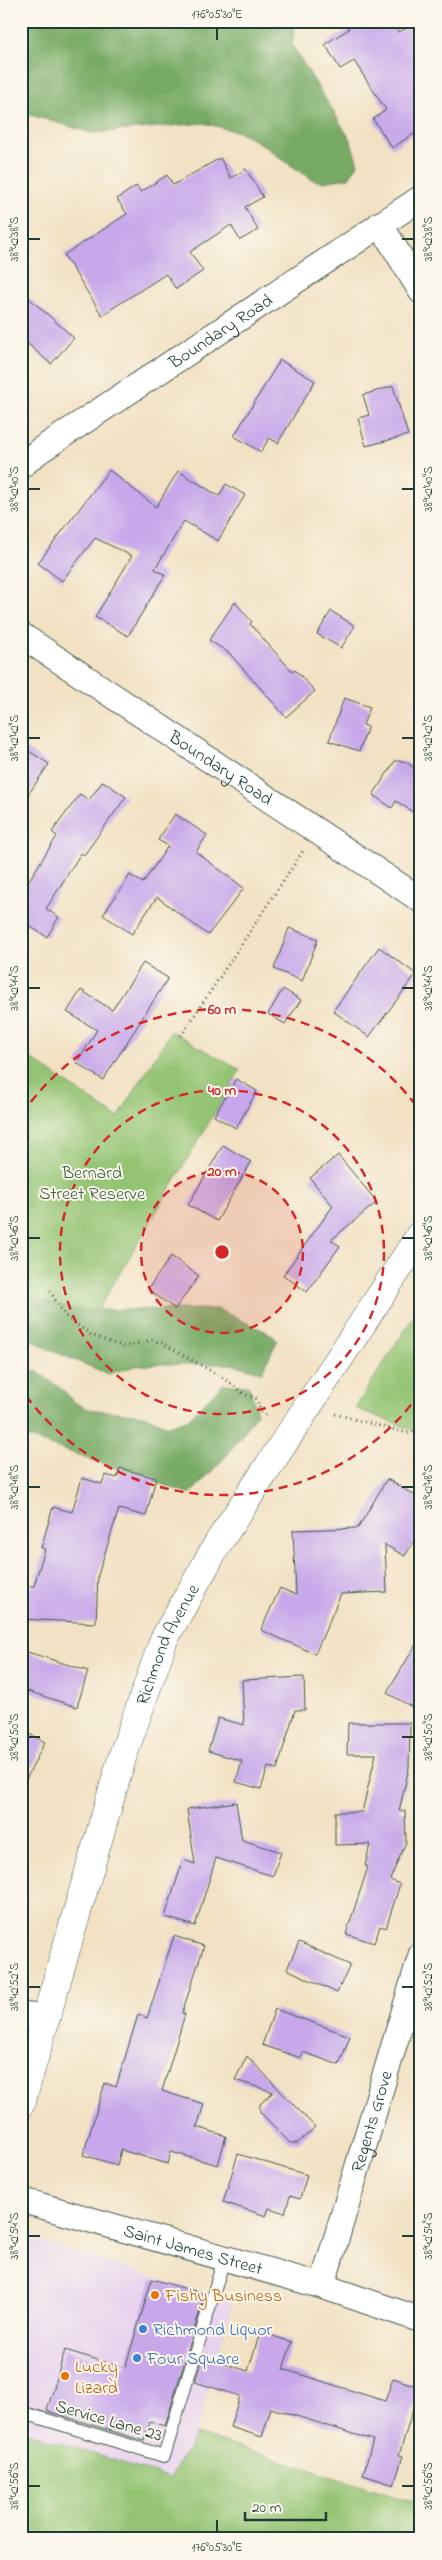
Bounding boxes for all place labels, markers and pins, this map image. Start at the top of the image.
centre of rings [213,1243,231,1261]
place label: Fishy Business [164,2284,282,2310]
marker: Fishy Business [149,2289,161,2301]
place label: Richmond Liquor [153,2318,273,2344]
marker: Richmond Liquor [137,2323,149,2335]
place label: Four Square [146,2347,240,2373]
marker: Four Square [131,2352,143,2364]
place label: Lucky Lizard [75,2355,118,2402]
marker: Lucky Lizard [59,2370,71,2382]

